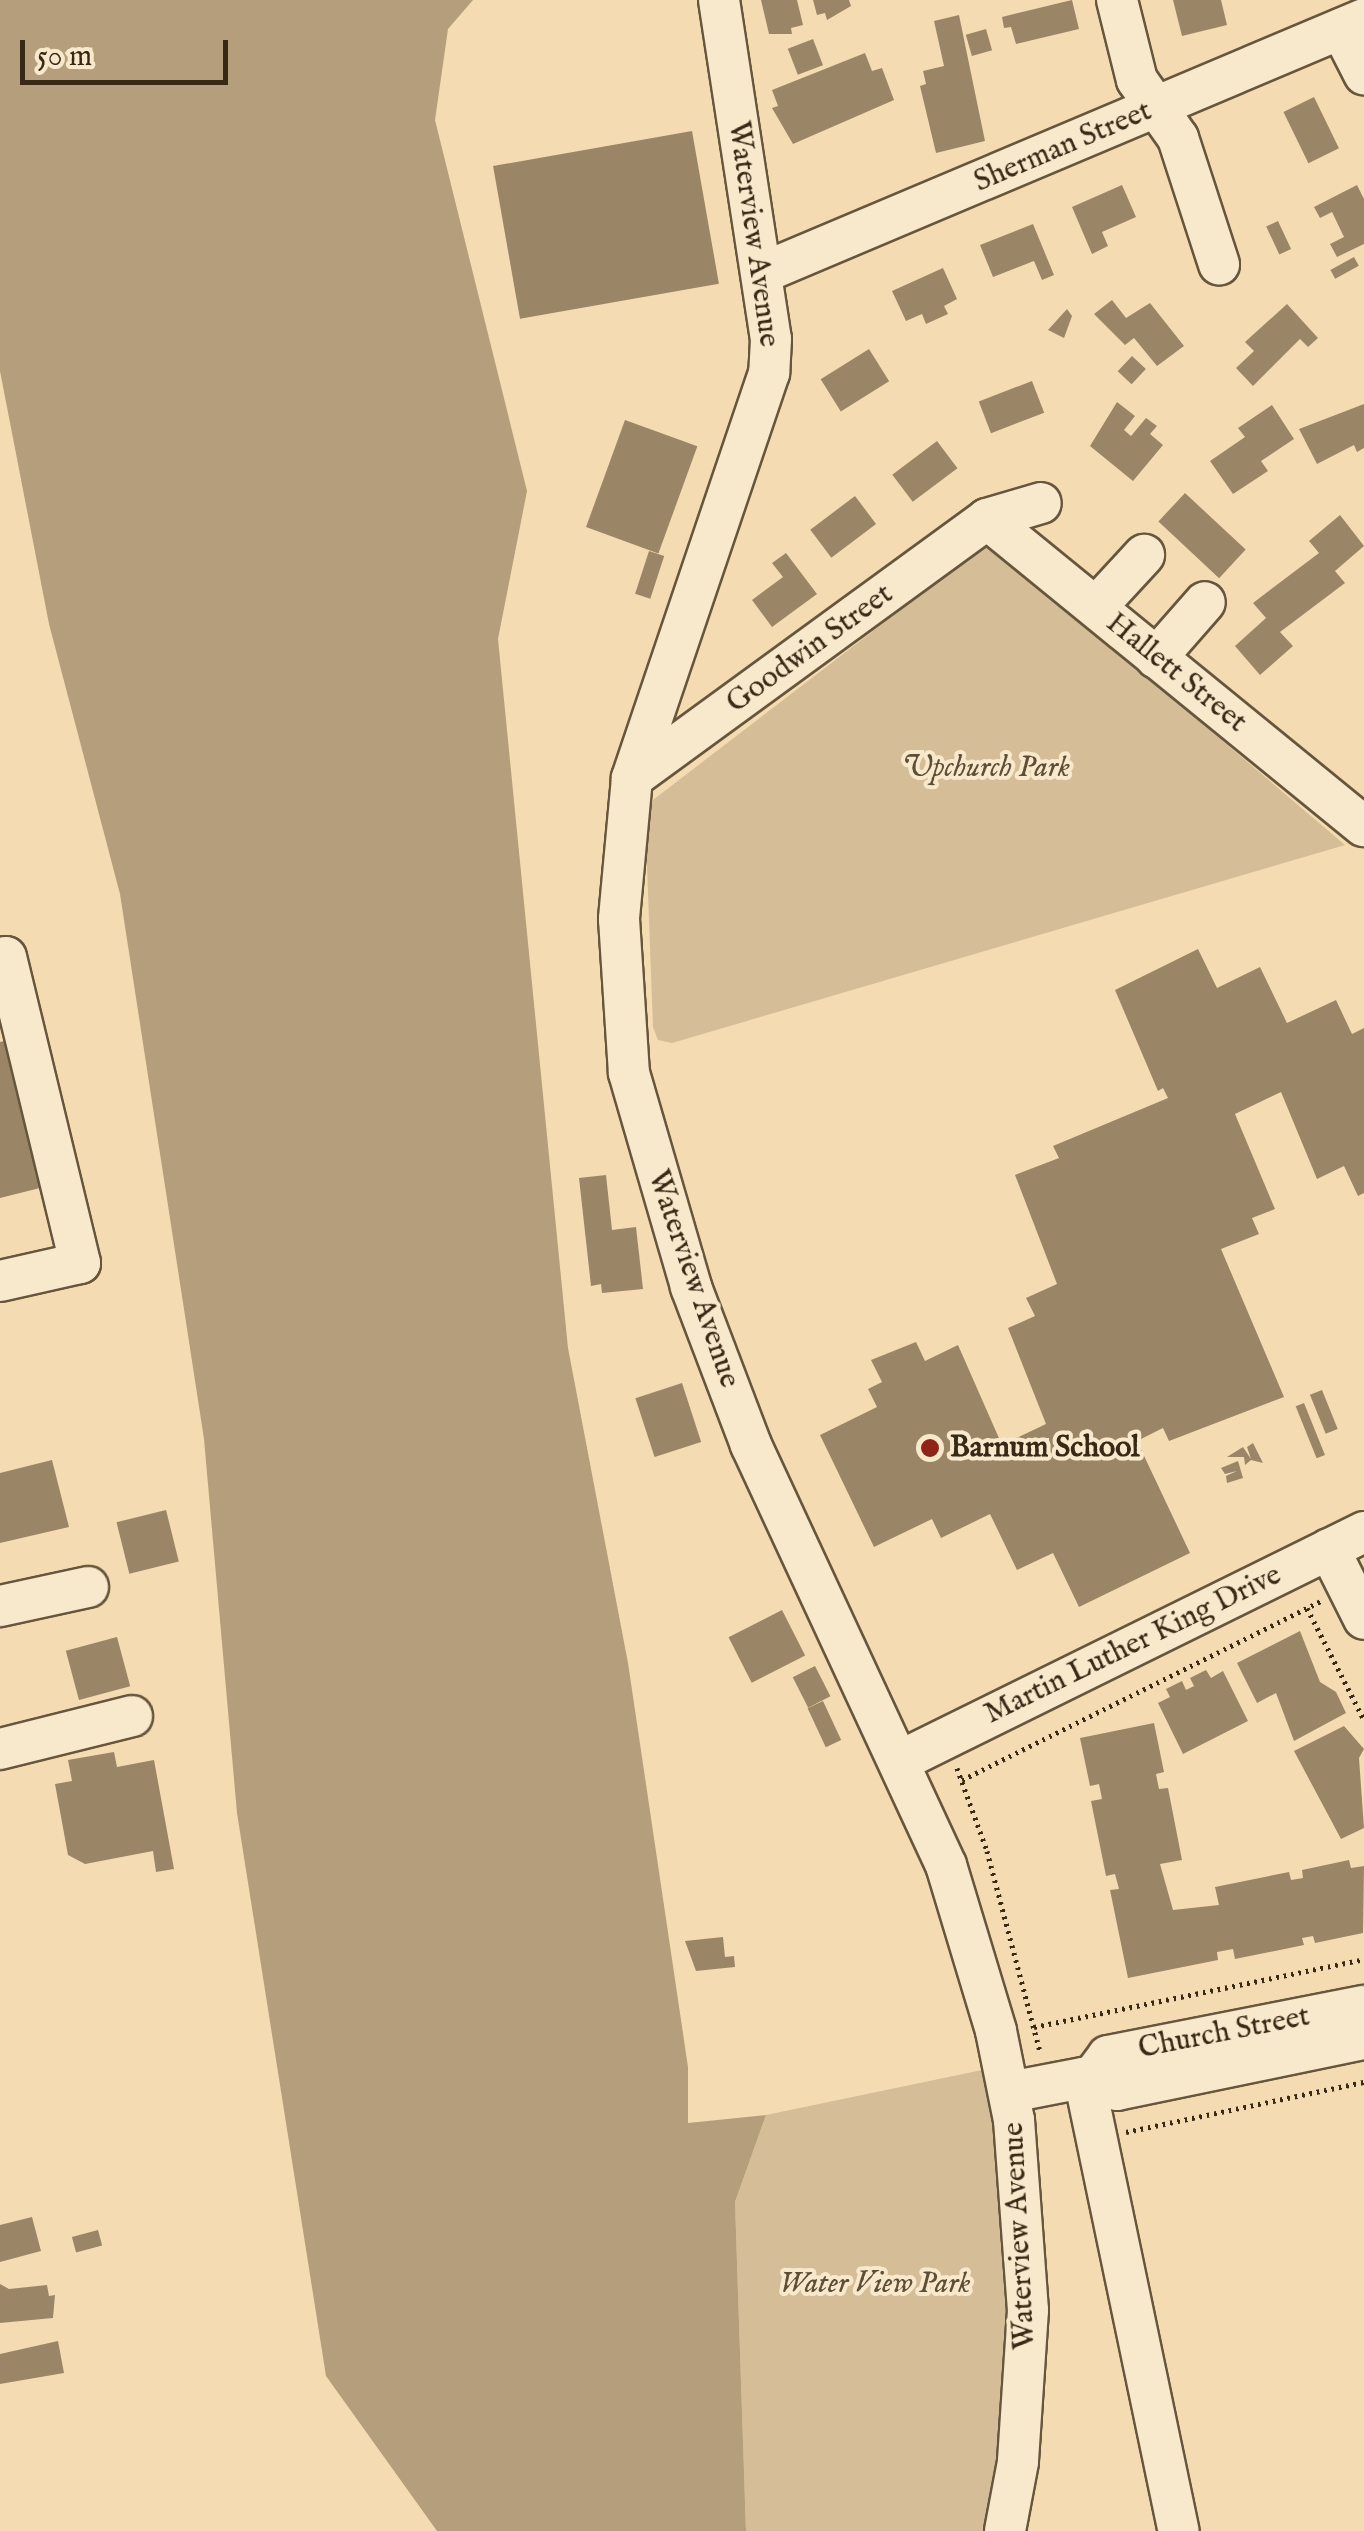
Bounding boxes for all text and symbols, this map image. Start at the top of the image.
scale bar [25,20,232,82]
text: 50 m [37,38,92,76]
street label: Sherman Street [969,93,1157,201]
street label: Waterview Avenue [719,119,787,349]
street label: Goodwin Street [720,577,900,721]
street label: Hallett Street [1098,605,1254,741]
park label: Upchurch Park [902,750,1070,786]
street label: Waterview Avenue [639,1165,747,1393]
place label: Barnum School [950,1430,1139,1466]
marker: Barnum School [919,1437,941,1459]
street label: Martin Luther King Drive [979,1557,1287,1733]
street label: Church Street [1135,1999,1313,2067]
street label: Waterview Avenue [996,2121,1044,2351]
park label: Water View Park [779,2266,971,2302]

